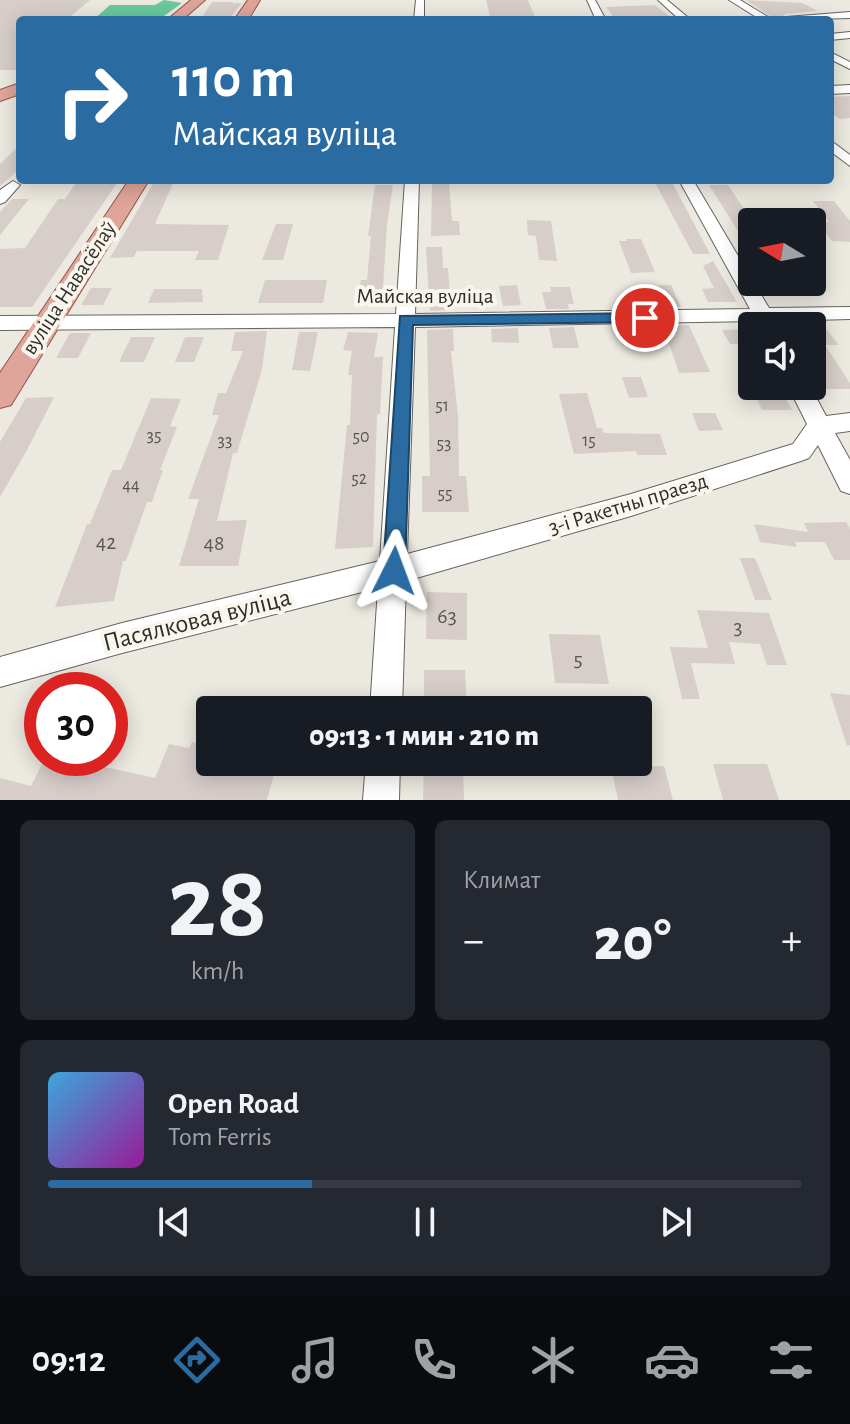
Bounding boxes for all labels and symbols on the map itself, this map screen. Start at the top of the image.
north arrow [738,208,826,296]
street label: вуліца Навасёлаў [18,217,120,358]
pin [611,284,679,352]
street label: Майская вуліца [356,285,494,307]
house number: 51 [435,397,449,415]
house number: 35 [147,427,161,445]
house number: 50 [352,428,370,446]
house number: 33 [218,432,232,450]
house number: 15 [582,432,596,450]
house number: 53 [437,435,451,453]
street label: 3-і Ракетны праезд [546,469,710,539]
house number: 52 [351,470,367,488]
house number: 44 [122,477,140,495]
house number: 55 [437,485,453,503]
position arrow [352,529,436,613]
house number: 42 [96,531,116,553]
house number: 48 [203,532,225,554]
street label: Пасялковая вуліца [100,584,294,656]
house number: 63 [437,605,457,627]
house number: 3 [733,616,743,638]
house number: 5 [573,648,583,670]
speed limit sign: 30 [24,672,128,776]

